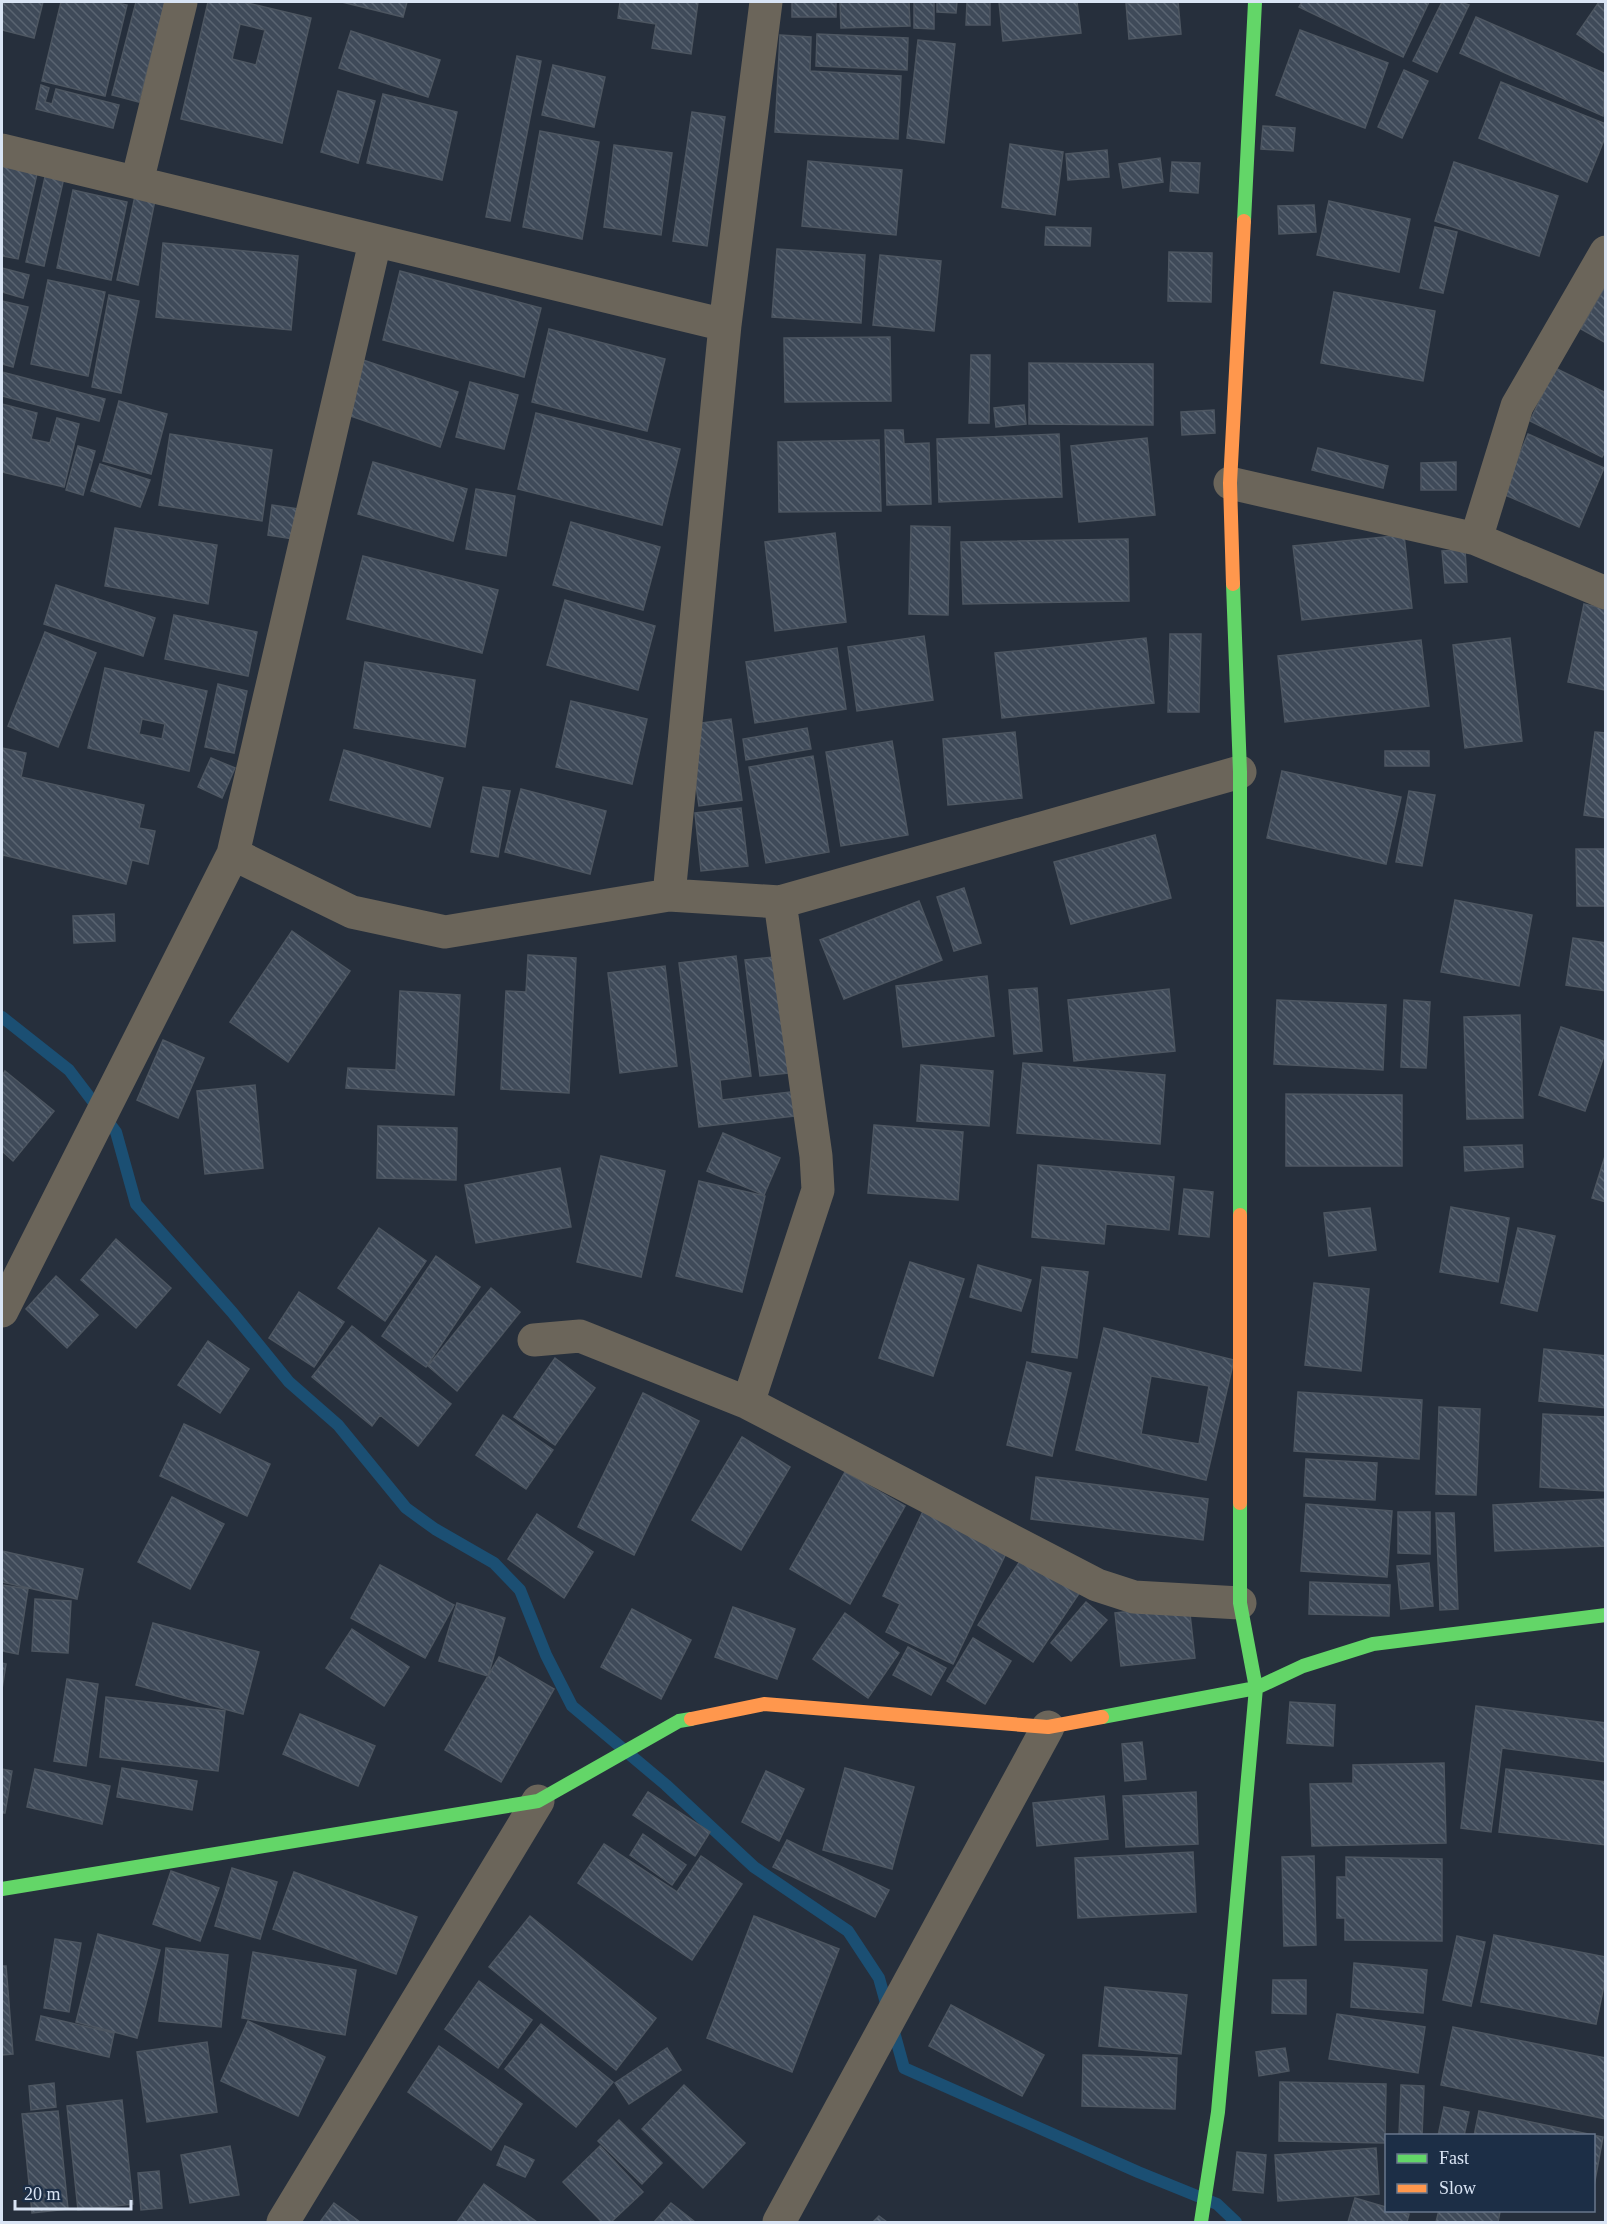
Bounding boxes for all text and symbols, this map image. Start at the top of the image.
legend [1385,2134,1595,2212]
text: Fast [1439,2148,1469,2168]
scale bar [15,2173,130,2211]
text: Slow [1439,2178,1476,2198]
text: 20 m [24,2184,61,2204]

